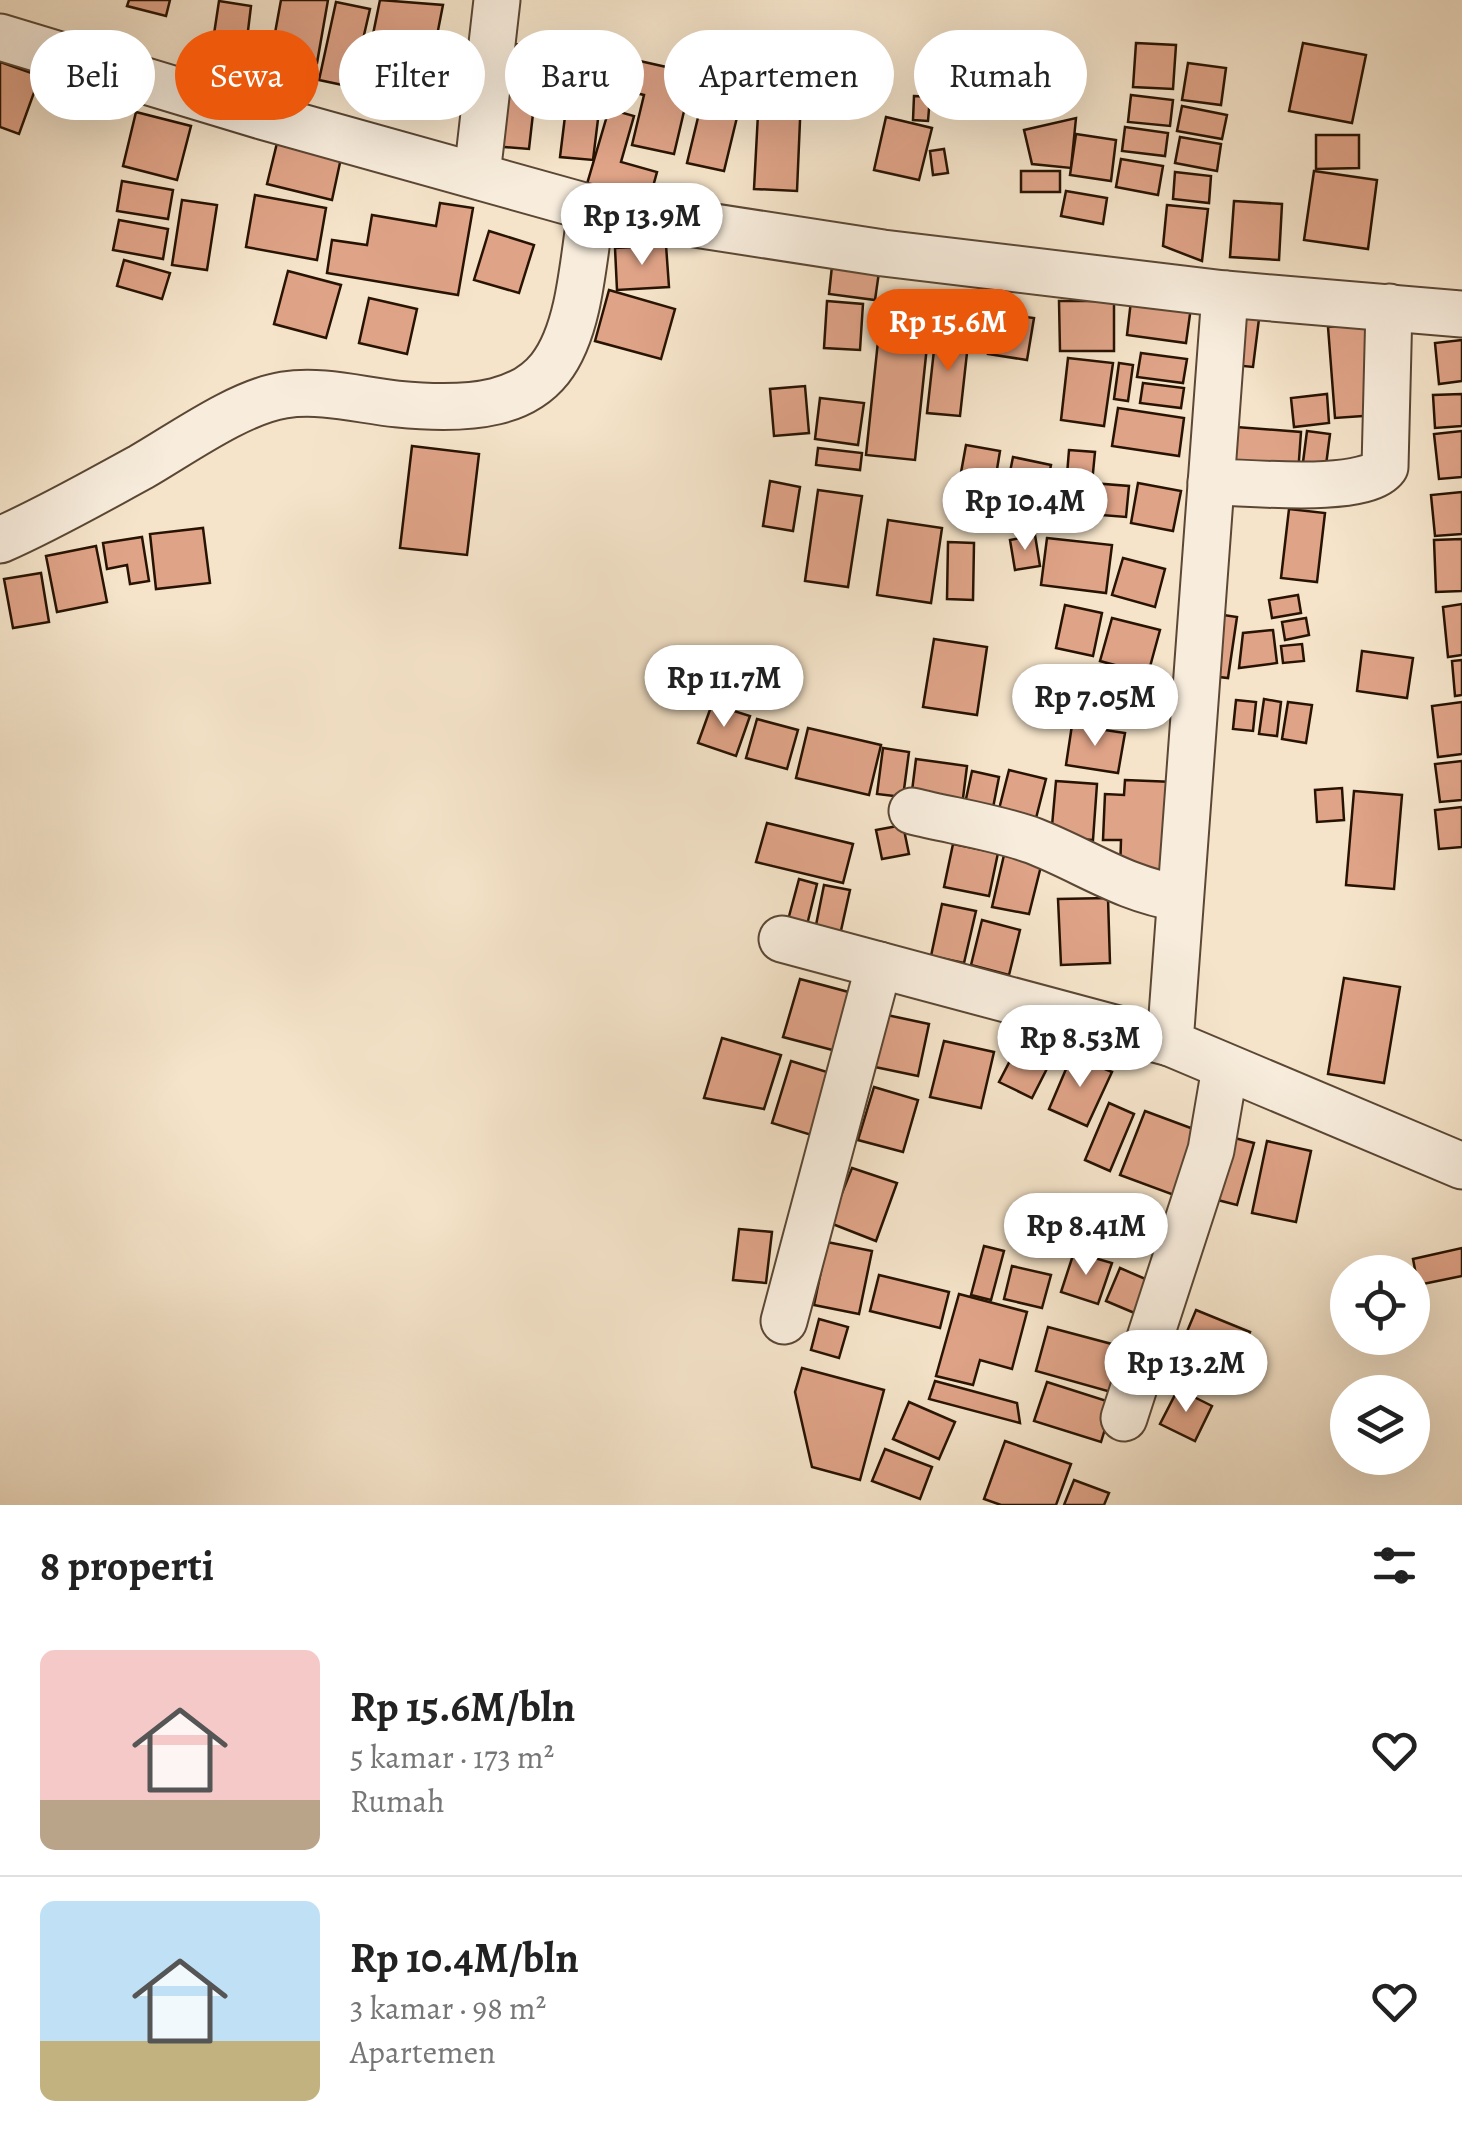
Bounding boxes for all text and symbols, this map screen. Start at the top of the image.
chip: Beli [30,30,155,120]
chip: Sewa [175,30,319,120]
chip: Filter [339,30,485,120]
chip: Baru [505,30,644,120]
chip: Apartemen [664,30,894,120]
chip: Rumah [914,30,1087,120]
pin: Rp 13.9M [539,183,745,268]
text: Rp 13.9M [583,193,701,237]
pin: Rp 15.6M [845,289,1051,374]
text: Rp 15.6M [889,299,1007,343]
pin: Rp 10.4M [922,468,1128,553]
text: Rp 10.4M [965,478,1085,522]
pin: Rp 11.7M [621,645,827,730]
text: Rp 11.7M [667,655,781,699]
pin: Rp 7.05M [992,664,1198,749]
text: Rp 7.05M [1034,674,1156,718]
pin: Rp 8.53M [977,1005,1183,1090]
text: Rp 8.53M [1019,1015,1141,1059]
pin: Rp 8.41M [983,1193,1189,1278]
text: Rp 8.41M [1026,1203,1146,1247]
map controls [1330,1255,1430,1475]
button: locate [1330,1255,1430,1355]
pin: Rp 13.2M [1083,1330,1289,1415]
text: Rp 13.2M [1126,1340,1246,1384]
button: layers [1330,1375,1430,1475]
text: 8 properti [40,1537,214,1594]
icon: filters [1367,1538,1422,1593]
text: Rp 15.6M/bln [350,1678,575,1735]
icon: home [120,1690,240,1810]
icon: heart [1367,1723,1422,1778]
text: 5 kamar · 173 m² [350,1735,554,1779]
text: Rumah [350,1779,445,1823]
text: Rp 10.4M/bln [350,1929,579,1986]
icon: home [120,1941,240,2061]
icon: heart [1367,1974,1422,2029]
text: 3 kamar · 98 m² [350,1986,546,2030]
text: Apartemen [350,2030,496,2074]

